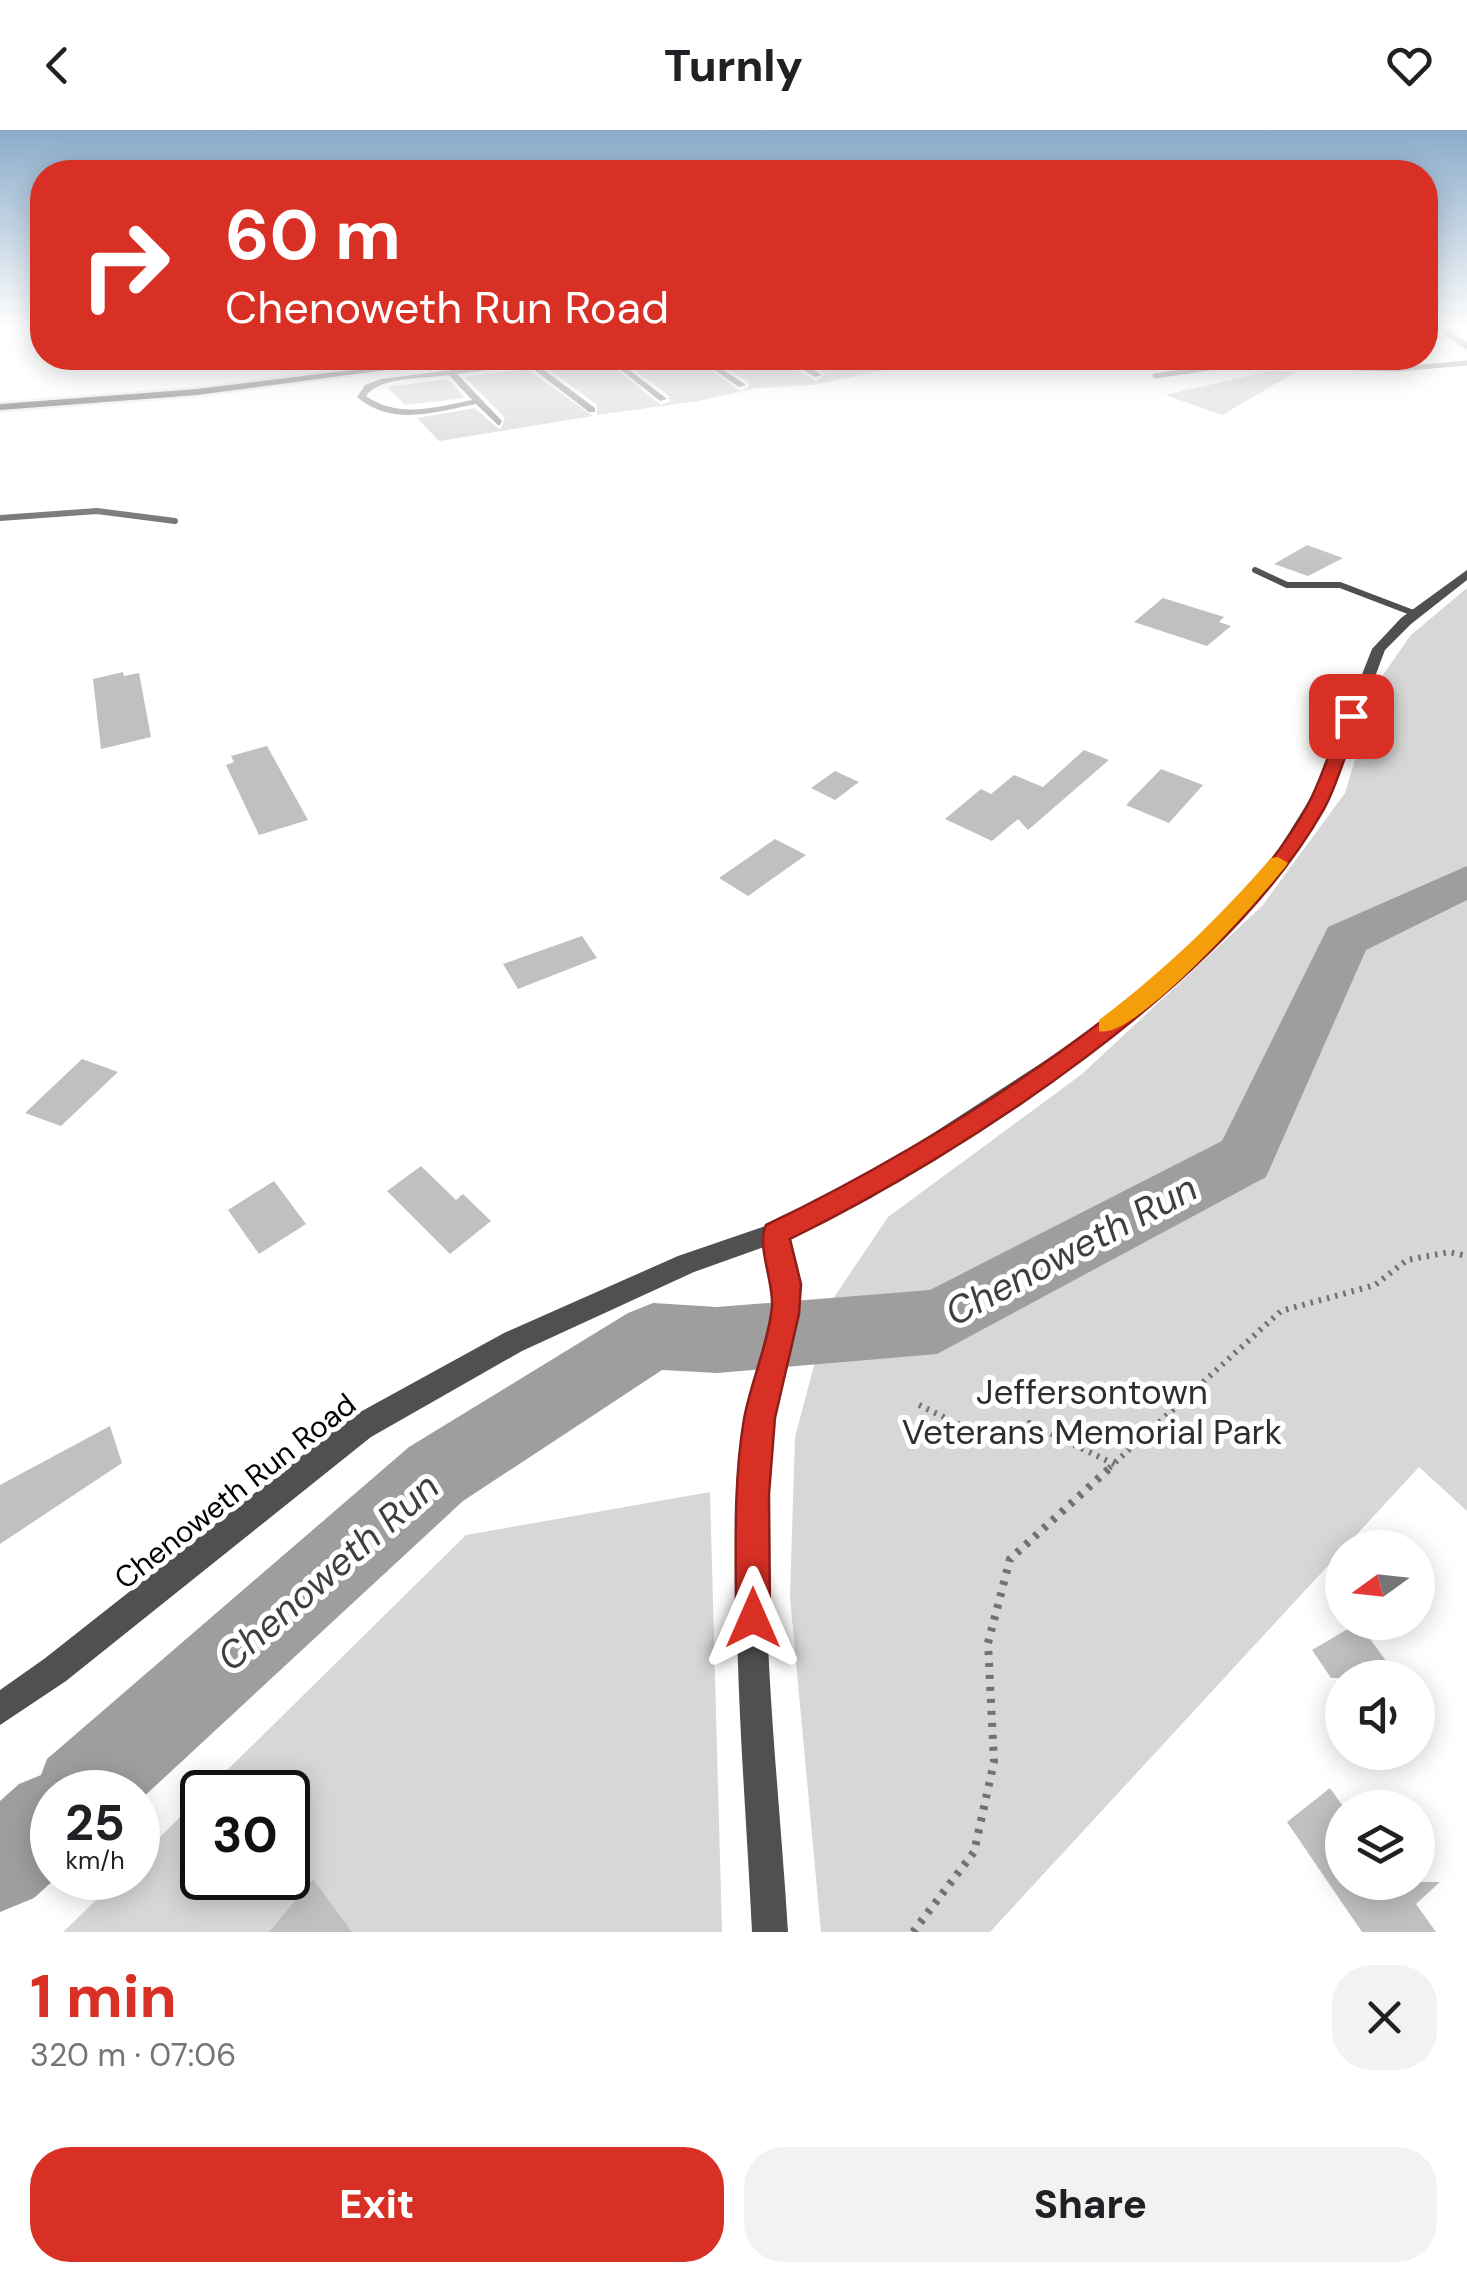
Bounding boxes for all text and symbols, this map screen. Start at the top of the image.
text: Turnly [664,36,803,95]
icon: back [30,38,85,93]
icon: heart [1382,38,1437,93]
text: 60 m [225,190,401,281]
icon: right [60,200,190,330]
text: Chenoweth Run Road [225,278,669,337]
pin [1309,674,1394,759]
icon: arrive [1324,689,1379,744]
water label: Chenoweth Run [936,1163,1206,1337]
park label: Jeffersontown Veterans Memorial Park [902,1369,1283,1455]
street label: Chenoweth Run Road [107,1386,363,1596]
water label: Chenoweth Run [208,1463,448,1681]
north arrow [1325,1530,1435,1640]
map controls [1325,1530,1435,1900]
position arrow [701,1566,805,1670]
button: sound [1325,1660,1435,1770]
speed limit sign: 30 [180,1770,310,1900]
text: 25 [65,1790,125,1856]
button: layers [1325,1790,1435,1900]
text: km/h [65,1844,125,1877]
text: 1 min [30,1957,177,2036]
button: close [1332,1965,1437,2070]
text: 320 m · 07:06 [30,2034,236,2076]
button: Exit [30,2147,724,2262]
button: Share [744,2147,1437,2262]

